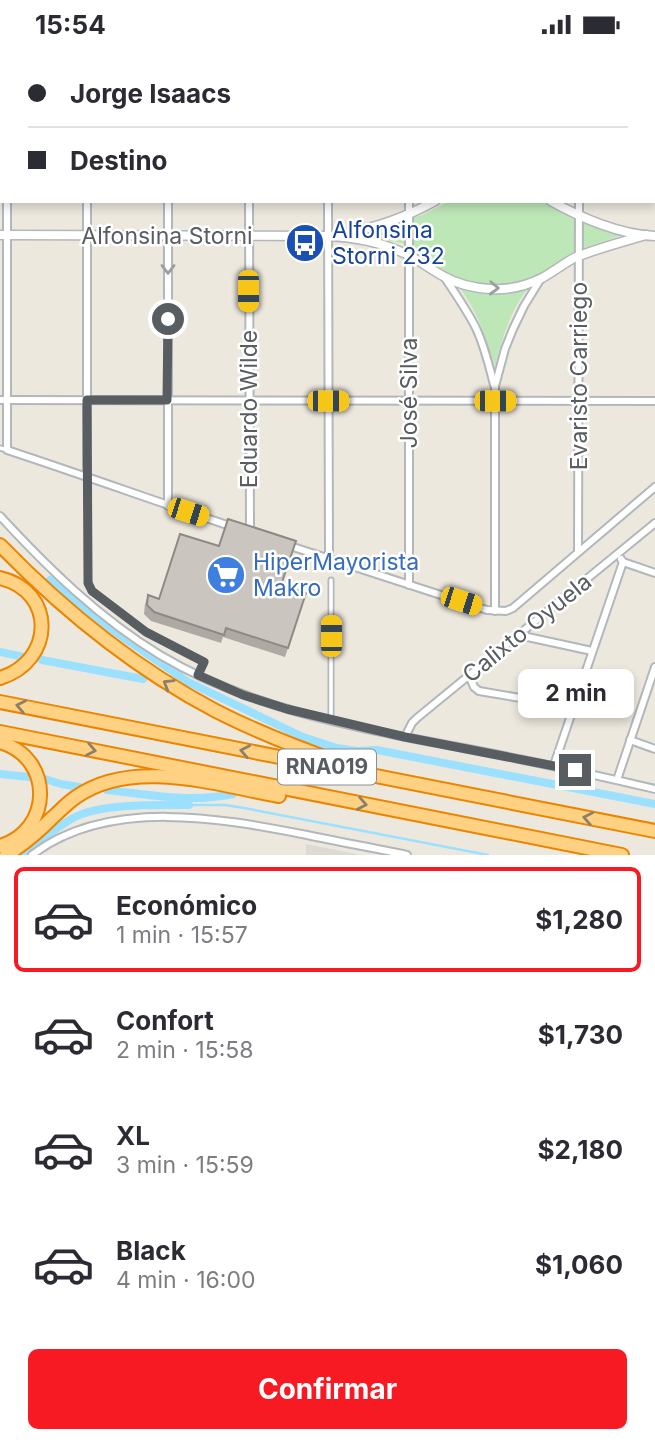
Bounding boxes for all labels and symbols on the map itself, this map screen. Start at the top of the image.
place label: Alfonsina Storni 232 [332,216,445,270]
street label: Alfonsina Storni [81,222,253,250]
bus stop icon: Alfonsina Storni 232 [284,222,326,264]
one-way arrow [160,265,176,275]
car [238,270,259,312]
one-way arrow [489,280,500,296]
street label: Evaristo Carriego [565,282,593,470]
route start [152,303,184,335]
street label: Eduardo Wilde [235,330,263,488]
street label: José Silva [395,338,423,448]
car [308,391,350,412]
car [475,391,517,412]
car [165,496,212,528]
place label: HiperMayorista Makro [253,548,419,602]
supermarket icon: HiperMayorista Makro [205,554,247,596]
street label: Calixto Oyuela [457,568,597,688]
car [438,585,485,617]
car [321,615,342,657]
callout: 2 min [517,669,633,717]
one-way arrow [163,679,176,692]
one-way arrow [15,700,27,715]
one-way arrow [85,742,97,757]
one-way arrow [239,744,251,759]
road number: RNA019 [278,749,376,785]
route end [559,754,591,786]
one-way arrow [356,796,368,811]
one-way arrow [582,812,594,827]

